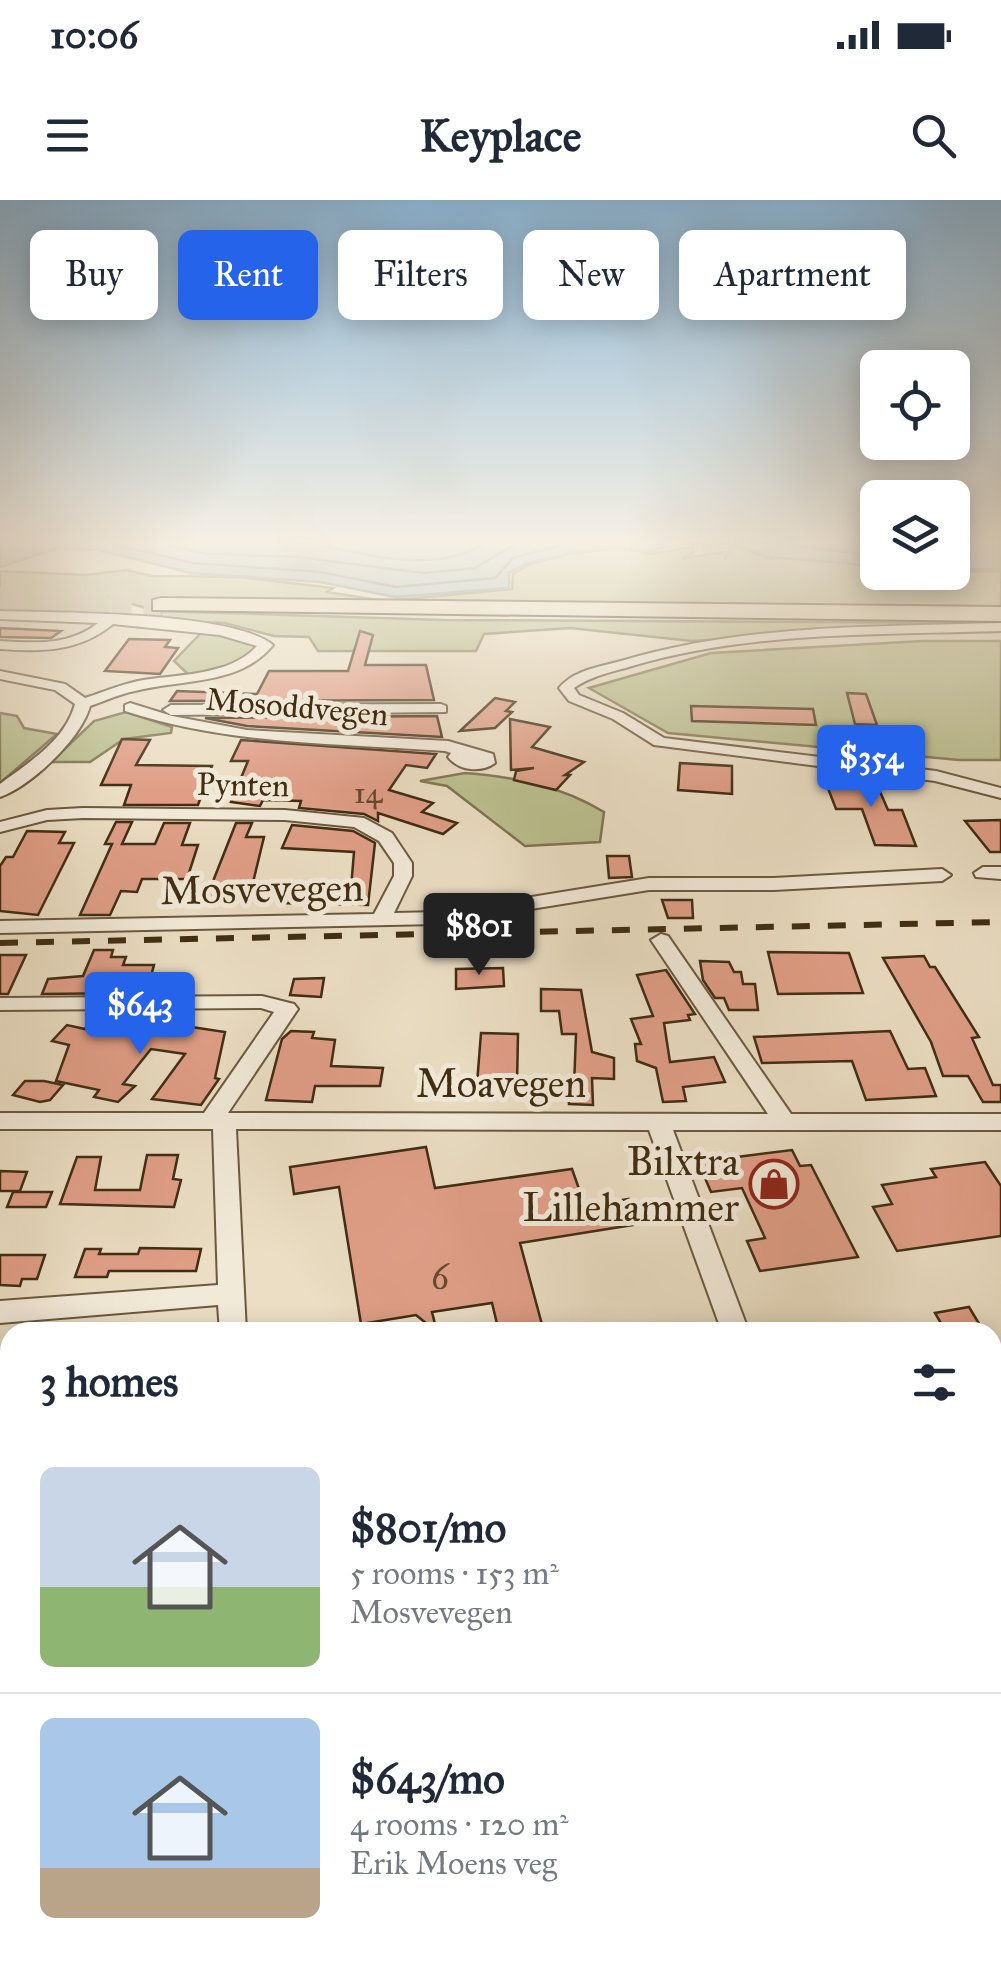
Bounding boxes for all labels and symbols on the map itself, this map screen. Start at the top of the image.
street label: Mosoddvegen [204,680,390,734]
pin: $354 [812,725,930,810]
street label: Pynten [196,765,290,805]
house number: 14 [354,775,384,811]
street label: Mosvevegen [160,863,364,915]
pin: $801 [420,893,538,978]
pin: $643 [81,972,199,1057]
street label: Moavegen [416,1059,586,1108]
place label: Bilxtra Lillehammer [523,1137,739,1232]
shop icon: Bilxtra Lillehammer [748,1158,800,1210]
house number: 6 [431,1256,450,1299]

